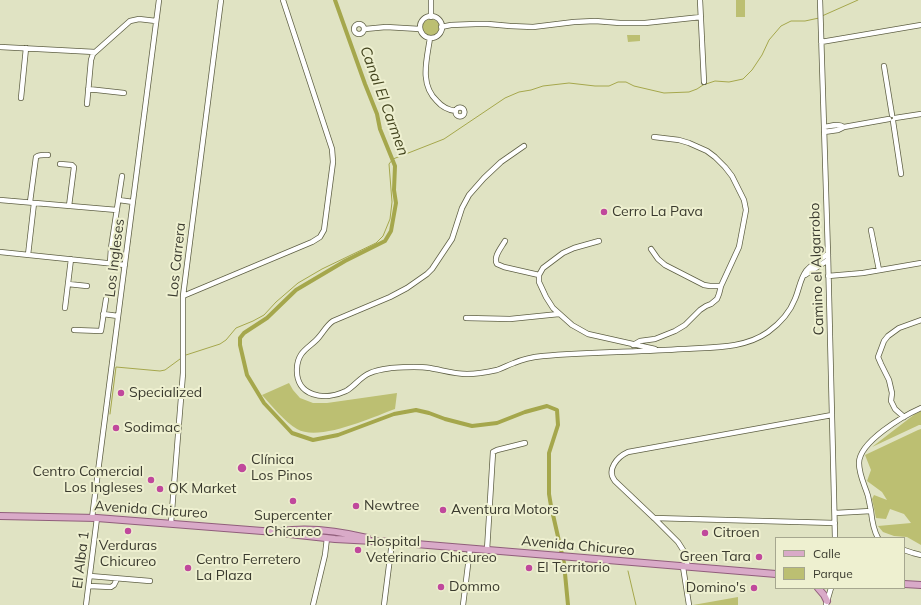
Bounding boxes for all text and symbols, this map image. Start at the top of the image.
water label: Canal El Carmen [356,44,412,158]
street label: Camino el Algarrobo [806,202,828,336]
place label: Cerro La Pava [612,204,703,220]
marker: Cerro La Pava [599,207,609,217]
street label: Los Ingleses [102,218,128,298]
street label: Los Carrera [165,222,189,298]
place label: Specialized [129,385,202,401]
marker: Specialized [116,388,126,398]
place label: Sodimac [124,420,180,436]
marker: Sodimac [111,423,121,433]
place label: Clínica Los Pinos [251,452,313,484]
marker: Clínica Los Pinos [236,462,248,474]
place label: Centro Comercial Los Ingleses [33,464,143,496]
marker: Centro Comercial Los Ingleses [146,475,156,485]
place label: OK Market [168,481,236,497]
marker: OK Market [155,484,165,494]
marker: Supercenter Chicureo [288,496,298,506]
street label: Avenida Chicureo [94,498,208,522]
place label: Newtree [364,498,419,514]
marker: Newtree [351,501,361,511]
place label: Aventura Motors [451,502,559,518]
marker: Aventura Motors [438,505,448,515]
place label: Supercenter Chicureo [254,508,332,540]
place label: Citroen [713,525,760,541]
marker: Verduras Chicureo [123,526,133,536]
marker: Citroen [700,528,710,538]
street label: El Alba 1 [69,530,93,590]
street label: Avenida Chicureo [521,533,635,559]
place label: Hospital Veterinario Chicureo [366,534,497,566]
legend [775,537,905,589]
place label: Verduras Chicureo [99,538,157,570]
marker: Hospital Veterinario Chicureo [353,545,363,555]
text: Calle [813,546,840,561]
place label: Green Tara [679,549,751,565]
place label: Centro Ferretero La Plaza [196,552,301,584]
marker: Green Tara [754,552,764,562]
place label: El Territorio [537,560,610,576]
marker: Centro Ferretero La Plaza [183,563,193,573]
marker: El Territorio [524,563,534,573]
text: Parque [813,566,853,581]
place label: Dommo [449,579,500,595]
place label: Domino's [686,580,746,596]
marker: Dommo [436,582,446,592]
marker: Domino's [749,583,759,593]

